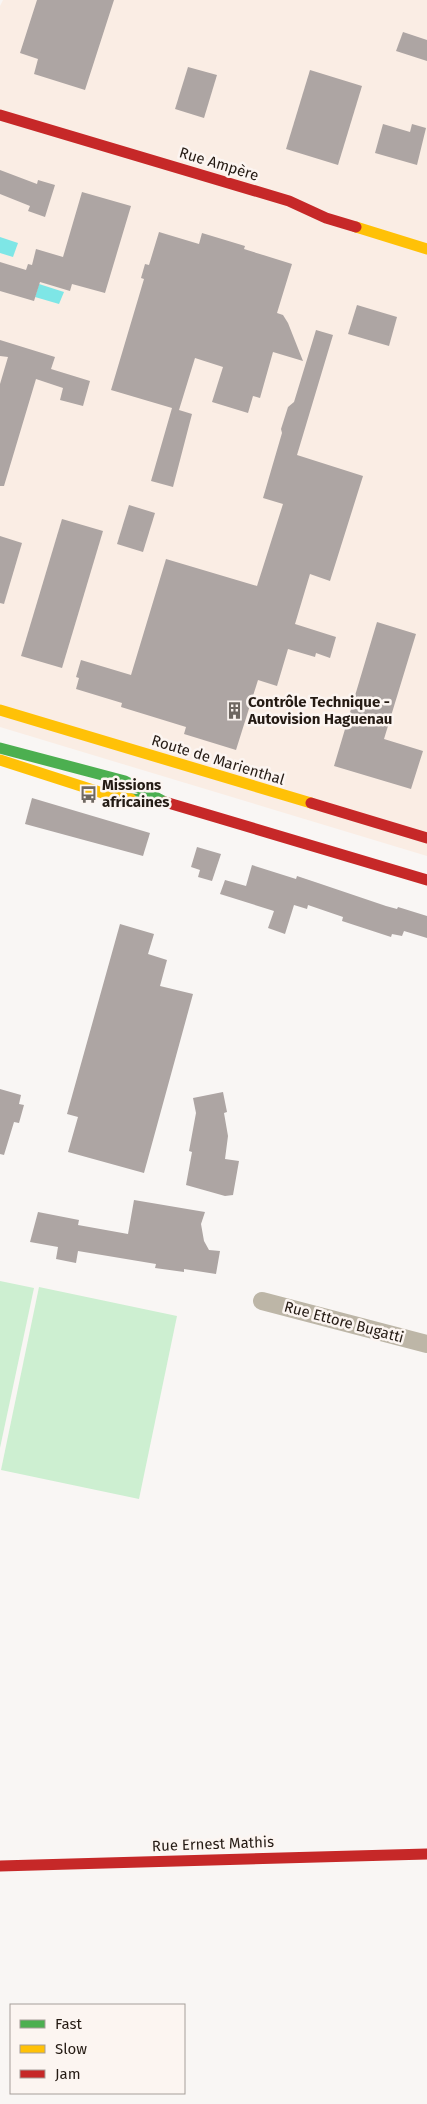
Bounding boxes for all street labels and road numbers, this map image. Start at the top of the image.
street label: Rue Ampère [177,143,261,185]
street label: Route de Marienthal [149,731,287,789]
street label: Rue Ettore Bugatti [282,1297,406,1347]
street label: Rue Ernest Mathis [152,1833,274,1855]

